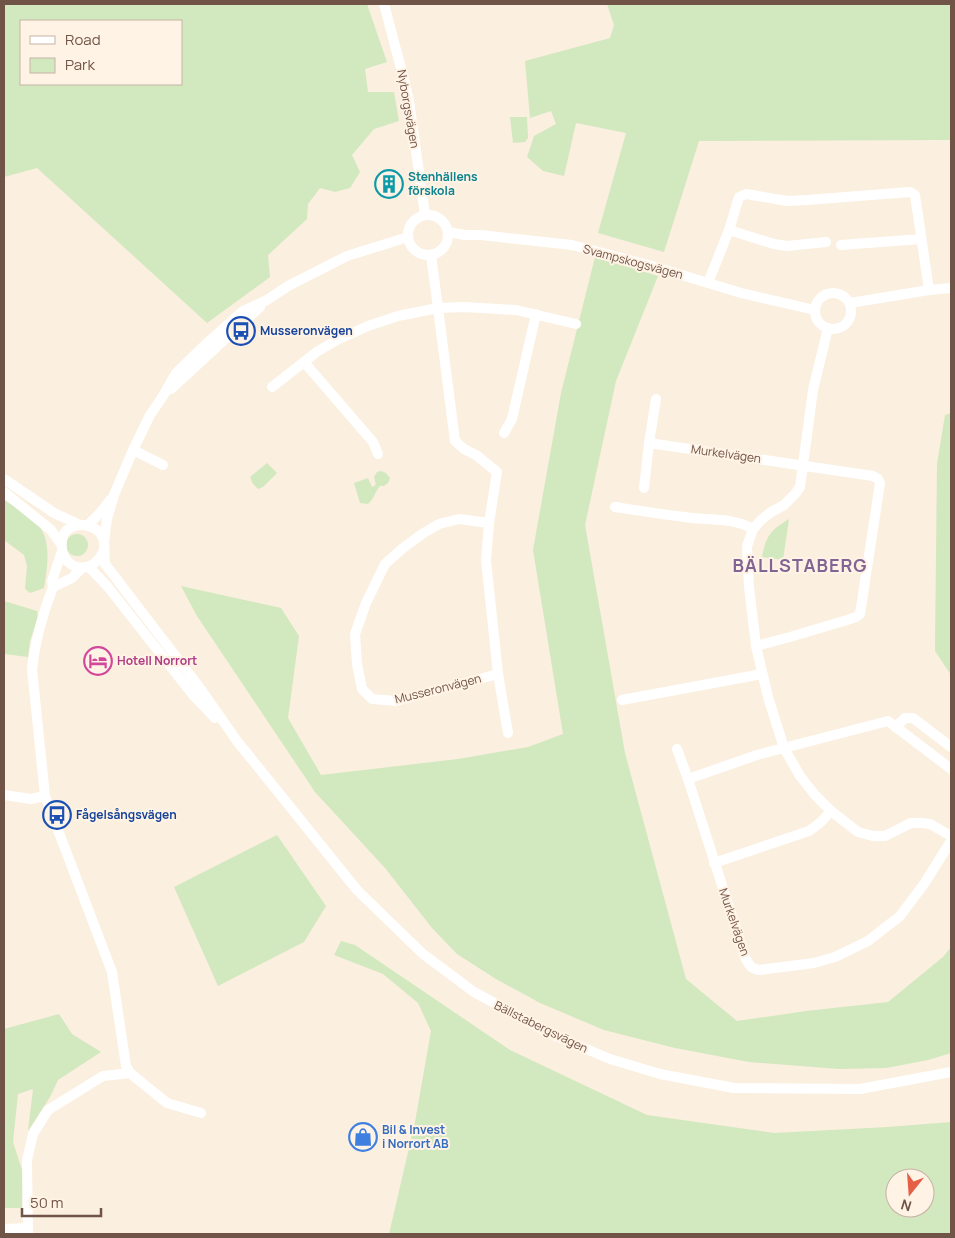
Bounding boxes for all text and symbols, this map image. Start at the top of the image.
legend [20,20,182,85]
text: Road [65,29,101,50]
text: Park [65,54,95,75]
street label: Nyborgsvägen [393,68,424,150]
place label: Stenhällens förskola [408,168,478,199]
building icon: Stenhällens förskola [374,169,404,199]
street label: Svampskogsvägen [581,240,685,283]
bus stop icon: Musseronvägen [226,316,256,346]
place label: Musseronvägen [260,322,353,339]
street label: Murkelvägen [690,440,762,467]
district label: BÄLLSTABERG [732,553,868,577]
hotel icon: Hotell Norrort [83,646,113,676]
place label: Hotell Norrort [117,652,197,669]
street label: Musseronvägen [393,670,483,707]
bus stop icon: Fågelsångsvägen [42,800,72,830]
place label: Fågelsångsvägen [76,806,177,823]
street label: Murkelvägen [715,886,754,958]
street label: Bällstabergsvägen [492,996,591,1057]
place label: Bil & Invest i Norrort AB [382,1121,449,1152]
shop icon: Bil & Invest i Norrort AB [348,1122,378,1152]
north arrow [885,1168,935,1218]
scale bar [22,1186,101,1218]
text: 50 m [30,1192,64,1213]
text: N [898,1195,914,1216]

